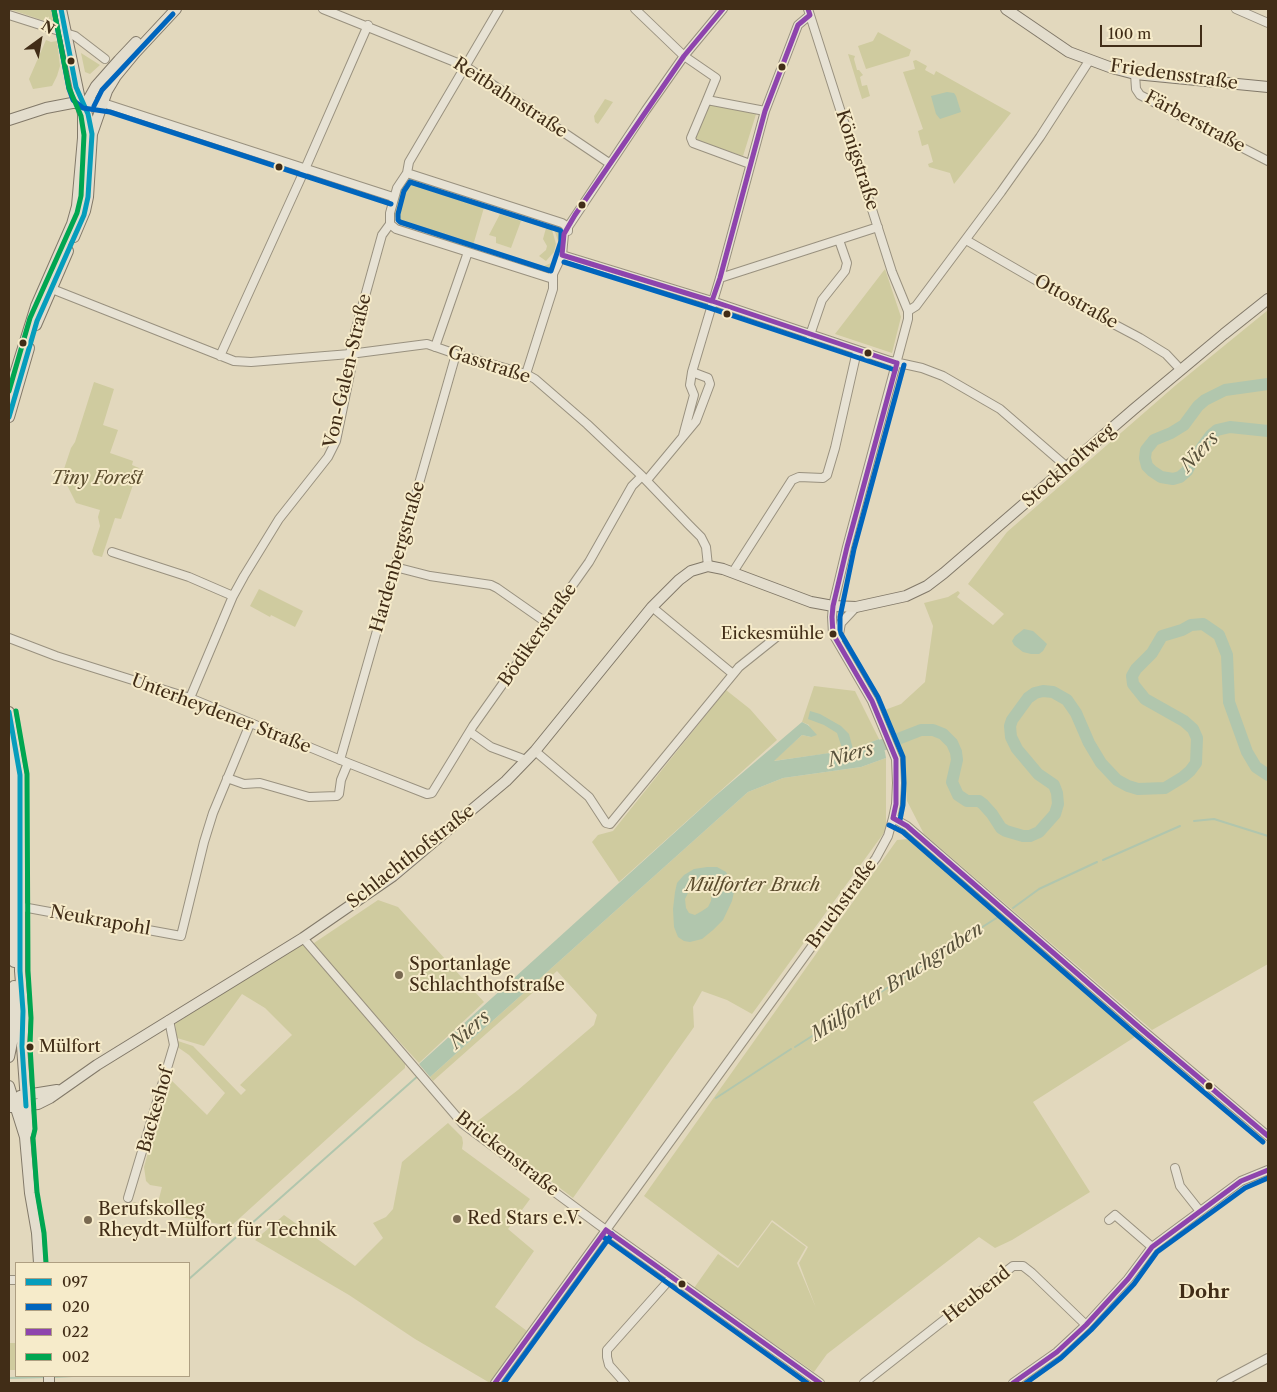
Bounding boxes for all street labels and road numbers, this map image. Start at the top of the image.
street label: Reitbahnstraße [449,53,571,143]
street label: Friedensstraße [1109,55,1239,95]
street label: Färberstraße [1141,87,1249,157]
street label: Königstraße [831,107,883,213]
street label: Ottostraße [1030,270,1122,334]
street label: Von-Galen-Straße [320,292,376,450]
street label: Gasstraße [445,342,533,388]
street label: Stockholtweg [1018,420,1120,512]
street label: Hardenbergstraße [366,479,430,635]
street label: Bödikerstraße [494,579,582,691]
street label: Unterheydener Straße [128,670,314,758]
street label: Schlachthofstraße [343,801,479,913]
street label: Bruchstraße [802,855,882,953]
street label: Neukrapohl [48,902,152,940]
street label: Backeshof [134,1065,178,1155]
street label: Brückenstraße [451,1107,563,1201]
street label: Heubend [939,1262,1015,1328]

